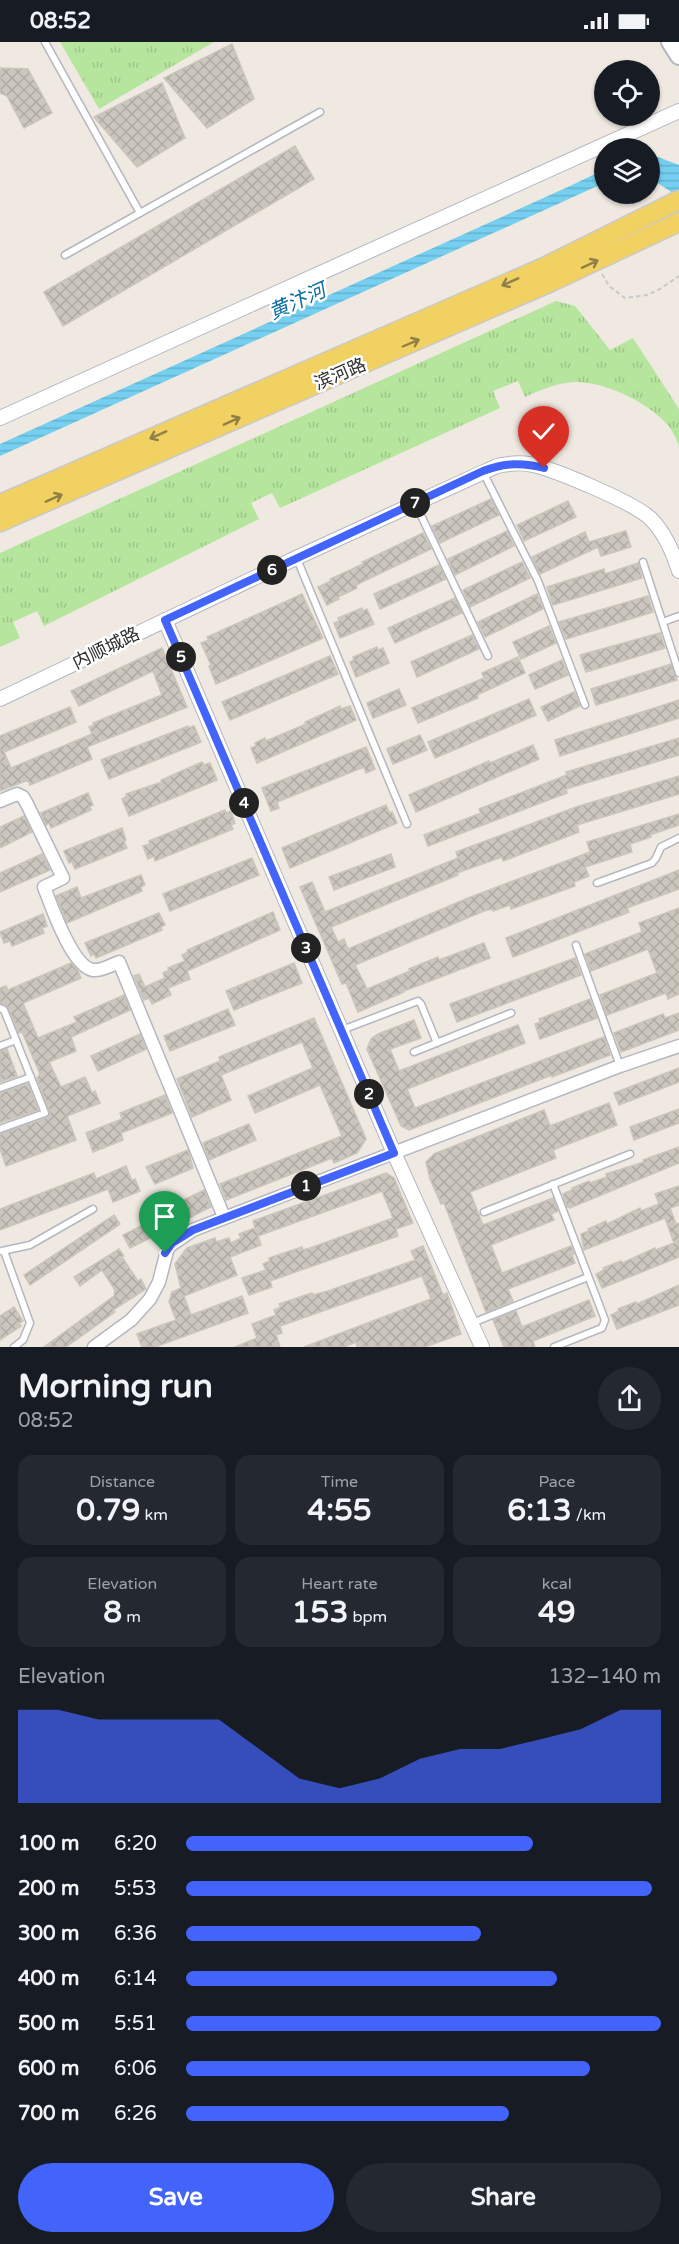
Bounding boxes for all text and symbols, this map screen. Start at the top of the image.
text: 08:52 [30,8,91,34]
map controls [594,60,660,204]
button: locate [594,60,660,126]
button: layers [594,138,660,204]
one-way arrow [580,257,598,269]
one-way arrow [502,276,520,288]
water label: 黄汴河 [265,277,333,325]
one-way arrow [402,337,420,348]
street label: 滨河路 [311,353,369,395]
pin [518,406,569,468]
one-way arrow [223,414,241,426]
icon: check [527,415,560,448]
one-way arrow [150,430,168,441]
pin: 7 [400,488,430,518]
one-way arrow [44,492,62,504]
text: 7 [410,493,420,513]
pin: 6 [257,555,287,585]
text: 6 [267,560,277,580]
street label: 内顺城路 [69,622,143,674]
pin: 5 [166,642,196,672]
text: 5 [176,647,186,667]
pin: 4 [229,788,259,818]
text: 4 [239,793,249,813]
pin: 3 [291,933,321,963]
text: 3 [301,938,311,958]
pin: 2 [354,1079,384,1109]
text: 2 [364,1084,374,1104]
pin: 1 [291,1171,321,1201]
text: 1 [301,1176,311,1196]
pin [139,1191,190,1253]
icon: arrive [148,1200,181,1233]
text: Morning run [18,1367,213,1406]
button: share [598,1367,661,1430]
text: 08:52 [18,1409,73,1433]
text: Distance [89,1472,155,1492]
text: Time [321,1472,358,1492]
text: Pace [538,1472,575,1492]
text: 0.79 [76,1492,140,1529]
text: 4:55 [307,1492,372,1529]
text: 6:13 [507,1492,572,1529]
text: km [140,1505,168,1525]
text: /km [572,1505,606,1525]
text: Elevation [87,1574,157,1594]
text: Heart rate [301,1574,378,1594]
text: kcal [542,1574,572,1594]
text: 8 [103,1594,122,1631]
text: 153 [292,1594,348,1631]
text: 49 [538,1594,576,1631]
text: m [122,1607,141,1627]
text: bpm [348,1607,387,1627]
text: Elevation [18,1665,105,1689]
text: 132–140 m [548,1665,661,1689]
text: 100 m [18,1832,79,1856]
text: 6:20 [114,1832,157,1856]
text: 200 m [18,1877,79,1901]
text: 5:53 [114,1877,157,1901]
text: 300 m [18,1922,79,1946]
text: 6:36 [114,1922,157,1946]
text: 400 m [18,1967,79,1991]
text: 6:14 [114,1967,157,1991]
text: 500 m [18,2012,79,2036]
text: 5:51 [114,2012,157,2036]
text: 600 m [18,2057,79,2081]
text: 6:06 [114,2057,157,2081]
text: 700 m [18,2102,79,2126]
text: 6:26 [114,2102,157,2126]
button: Save [18,2163,334,2232]
button: Share [346,2163,661,2232]

